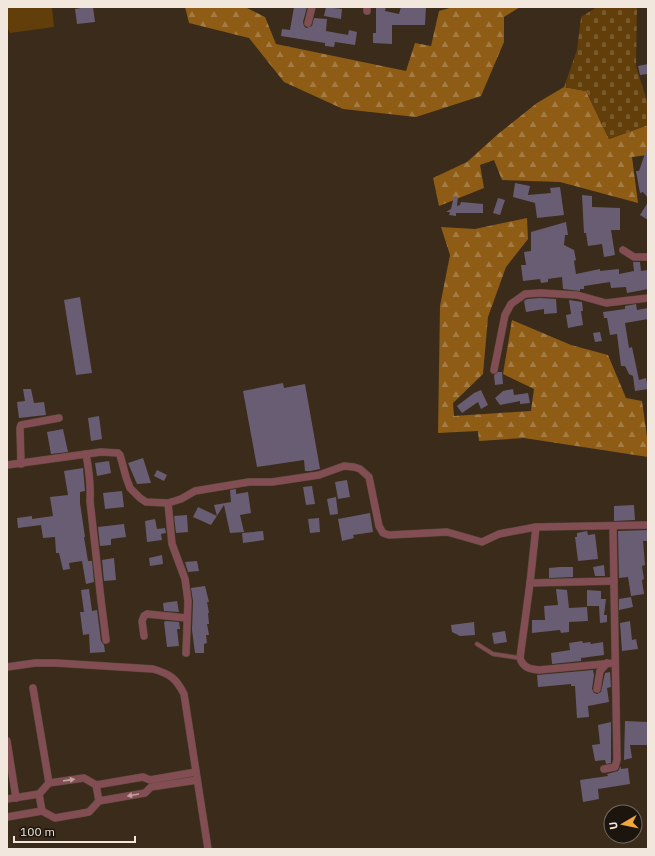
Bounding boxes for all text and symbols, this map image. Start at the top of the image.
one-way arrow [62,777,75,783]
one-way arrow [127,792,139,798]
north arrow [603,804,643,844]
scale bar [14,818,135,844]
text: U [606,821,621,830]
text: 100 m [20,824,55,839]

